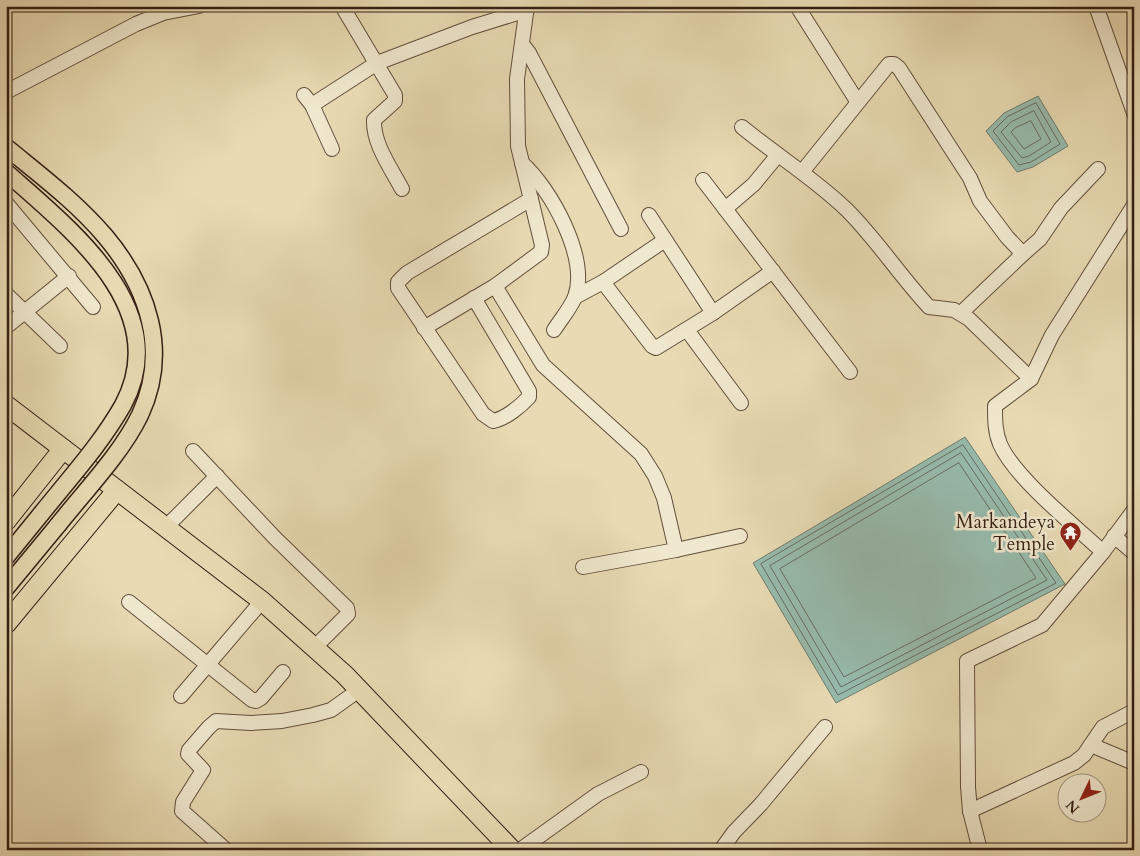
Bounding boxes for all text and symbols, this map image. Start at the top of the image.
place label: Markandeya Temple [956,509,1055,557]
temple icon: Markandeya Temple [1059,521,1083,552]
north arrow [1058,774,1108,824]
text: N [1062,796,1084,817]

